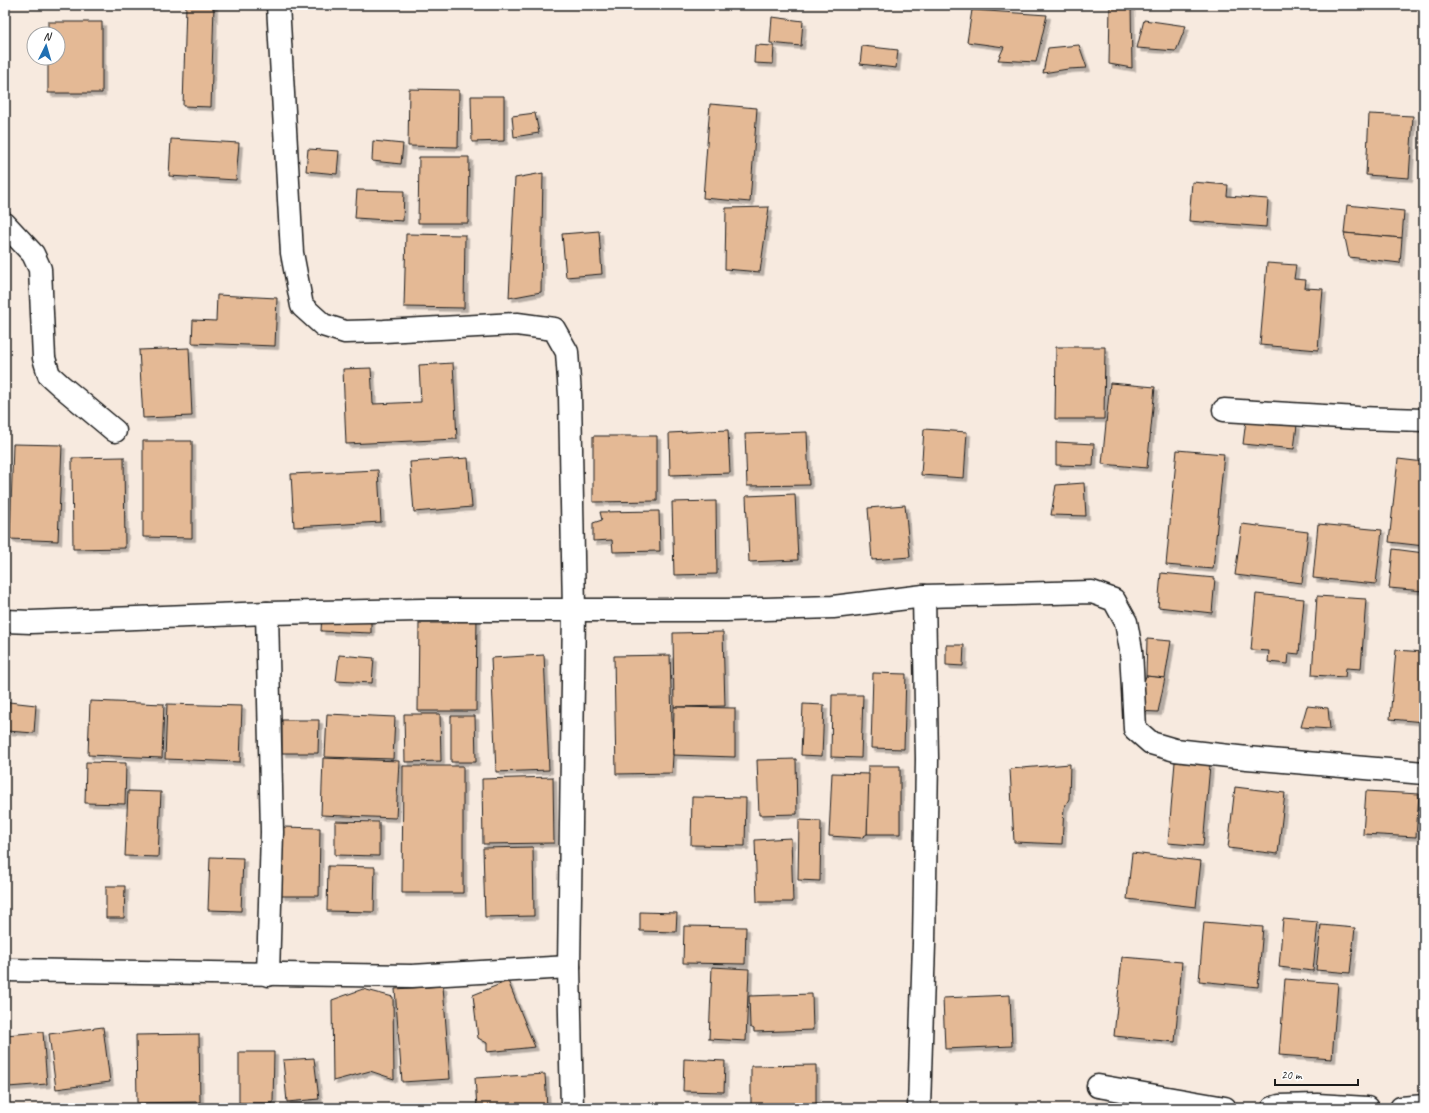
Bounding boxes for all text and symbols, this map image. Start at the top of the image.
north arrow [26,26,66,66]
text: N [43,29,53,43]
scale bar [1275,1061,1358,1087]
text: 20 m [1281,1067,1303,1083]

